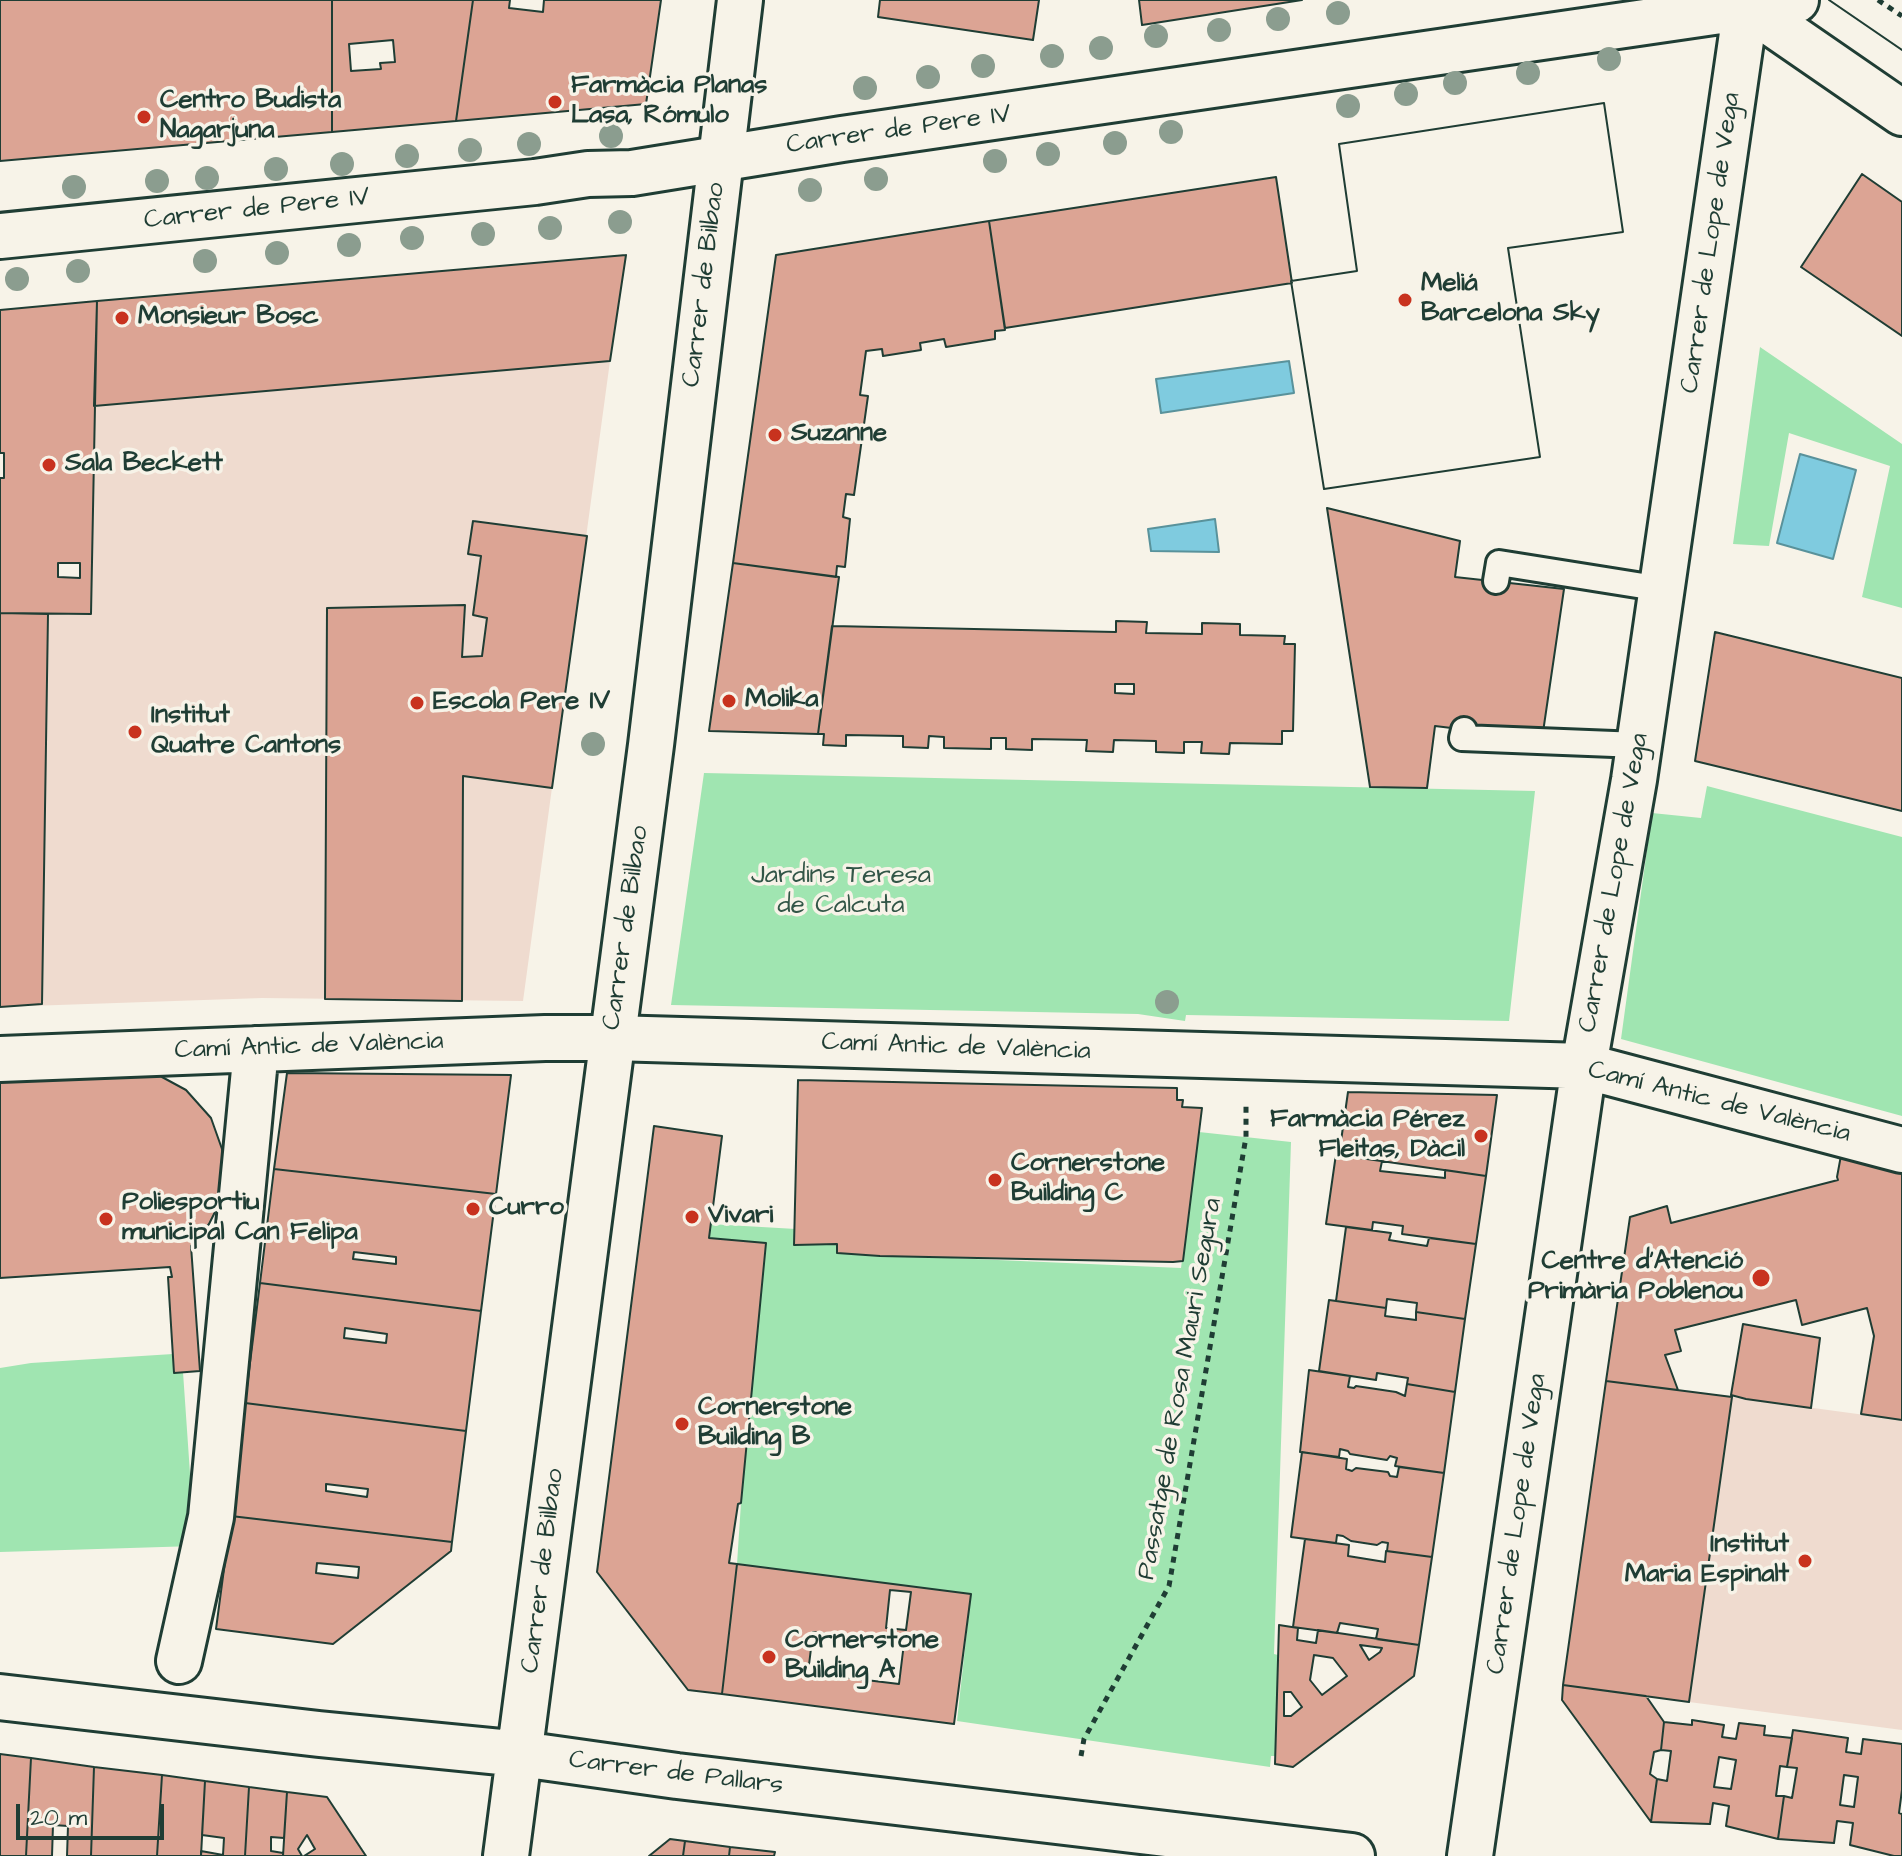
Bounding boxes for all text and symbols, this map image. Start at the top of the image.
place label: Farmàcia Planas Lasa, Rómulo [571,71,767,132]
place label: Centro Budista Nagarjuna [160,86,341,148]
street label: Carrer de Lope de Vega [1675,91,1749,395]
marker: Farmàcia Planas Lasa, Rómulo [546,93,564,111]
street label: Carrer de Pere IV [785,100,1013,162]
marker: Centro Budista Nagarjuna [135,108,153,126]
street label: Carrer de Bilbao [677,181,733,389]
street label: Carrer de Pere IV [143,183,371,237]
place label: Meliá Barcelona Sky [1421,269,1600,330]
marker: Meliá Barcelona Sky [1396,291,1414,309]
place label: Monsieur Bosc [138,302,319,334]
marker: Monsieur Bosc [113,309,131,327]
place label: Suzanne [791,419,887,451]
marker: Suzanne [766,426,784,444]
place label: Sala Beckett [65,449,223,481]
marker: Sala Beckett [40,456,58,474]
place label: Molika [745,685,818,717]
place label: Escola Pere IV [433,687,610,719]
marker: Molika [720,692,738,710]
marker: Escola Pere IV [408,694,426,712]
place label: Institut Quatre Cantons [151,701,341,762]
marker: Institut Quatre Cantons [126,723,144,741]
street label: Carrer de Lope de Vega [1573,731,1657,1035]
street label: Carrer de Bilbao [597,824,657,1032]
park label: Jardins Teresa de Calcuta [751,861,931,922]
street label: Camí Antic de València [174,1027,444,1067]
street label: Camí Antic de València [821,1028,1091,1068]
street label: Camí Antic de València [1585,1055,1853,1151]
place label: Farmàcia Pérez Fleitas, Dàcil [1270,1105,1465,1166]
marker: Farmàcia Pérez Fleitas, Dàcil [1472,1127,1490,1145]
place label: Cornerstone Building C [1011,1149,1165,1210]
marker: Cornerstone Building C [986,1171,1004,1189]
place label: Poliesportiu municipal Can Felipa [122,1188,358,1250]
place label: Curro [489,1193,564,1225]
street label: Passatge de Rosa Mauri Segura [1132,1196,1230,1582]
marker: Curro [464,1200,482,1218]
place label: Vivari [708,1201,773,1233]
marker: Vivari [683,1208,701,1226]
marker: Poliesportiu municipal Can Felipa [97,1210,115,1228]
place label: Centre d'Atenció Primària Poblenou [1528,1247,1743,1308]
marker: Centre d'Atenció Primària Poblenou [1750,1267,1772,1289]
street label: Carrer de Lope de Vega [1481,1372,1555,1676]
place label: Cornerstone Building B [698,1393,852,1454]
marker: Cornerstone Building B [673,1415,691,1433]
street label: Carrer de Bilbao [516,1467,572,1675]
place label: Institut Maria Espinalt [1625,1530,1789,1592]
marker: Institut Maria Espinalt [1796,1552,1814,1570]
place label: Cornerstone Building A [785,1626,939,1688]
marker: Cornerstone Building A [760,1648,778,1666]
street label: Carrer de Pallars [567,1745,785,1803]
scale bar [20,1788,168,1838]
text: 20 m [30,1801,87,1835]

